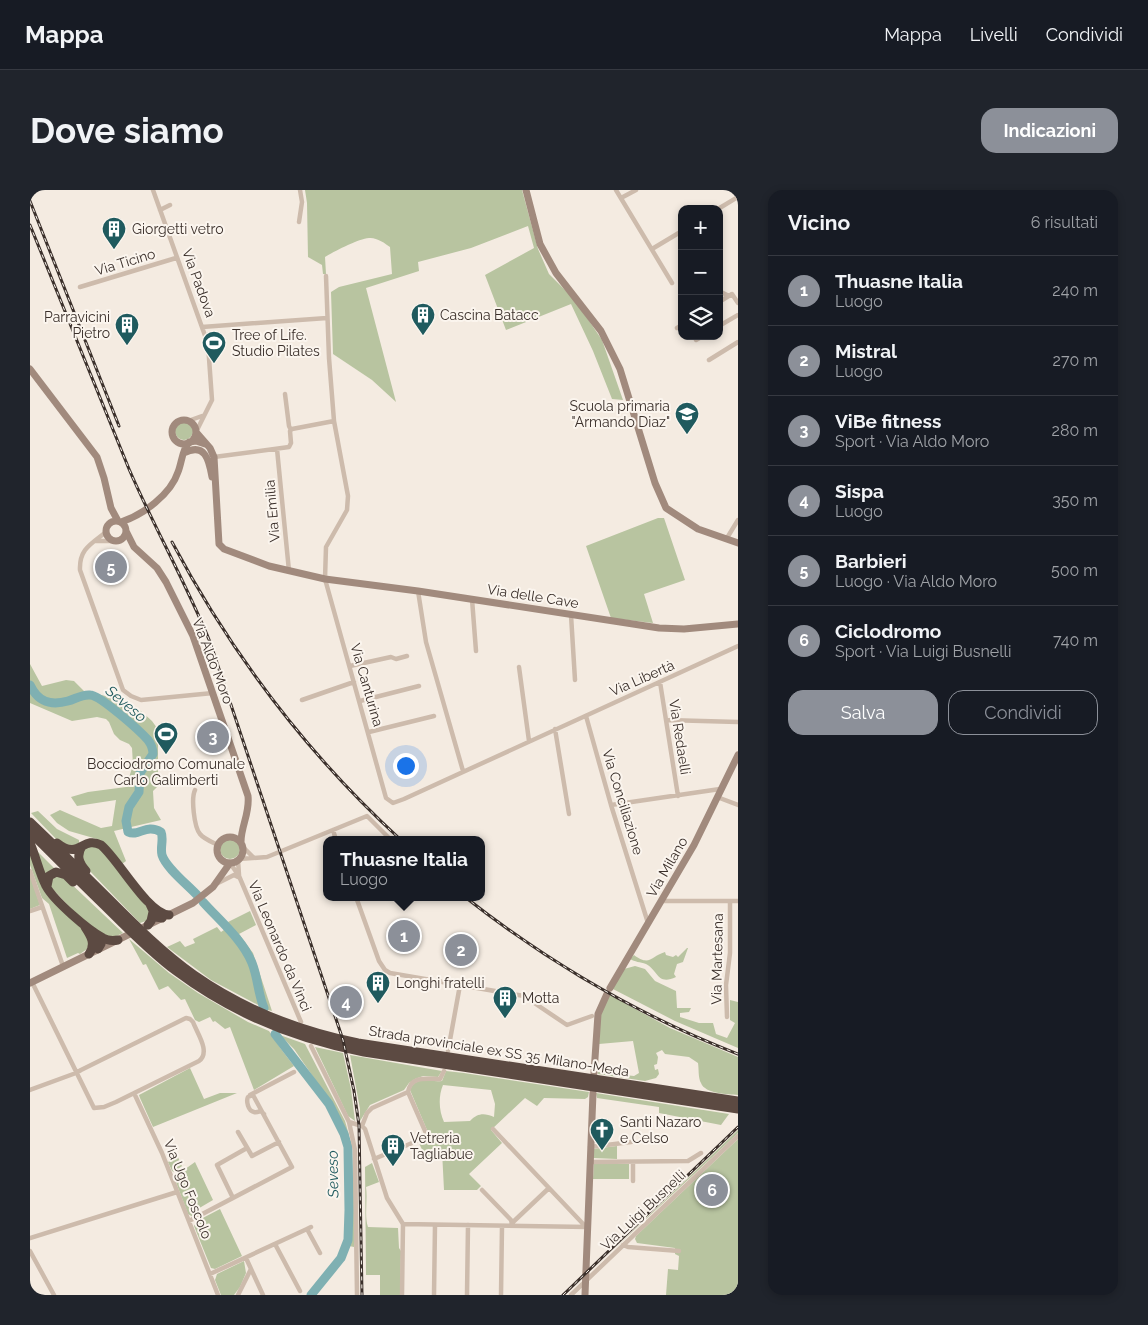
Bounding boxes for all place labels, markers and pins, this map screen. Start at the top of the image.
building icon: Giorgetti vetro [101,216,127,250]
place label: Giorgetti vetro [132,221,224,237]
building icon: Cascina Batacc [410,302,436,336]
place label: Cascina Batacc [440,307,539,323]
place label: Parravicini Pietro [44,309,110,341]
building icon: Parravicini Pietro [114,312,140,346]
place label: Tree of Life. Studio Pilates [232,327,320,359]
sports icon: Tree of Life. Studio Pilates [201,330,227,364]
place label: Scuola primaria "Armando Diaz" [569,398,670,430]
school or university icon: Scuola primaria "Armando Diaz" [674,401,700,435]
pin: 5 [95,548,127,586]
pin: 3 [197,718,229,756]
sports icon: Bocciodromo Comunale Carlo Galimberti [153,721,179,755]
place label: Bocciodromo Comunale Carlo Galimberti [87,756,245,788]
pin: 1 [388,917,420,955]
pin: 2 [445,931,477,969]
building icon: Longhi fratelli [365,970,391,1004]
place label: Longhi fratelli [396,975,484,991]
pin: 4 [330,983,362,1021]
building icon: Motta [492,985,518,1019]
place label: Motta [522,990,559,1006]
place label: Santi Nazaro e Celso [620,1114,701,1146]
church icon: Santi Nazaro e Celso [589,1117,615,1151]
place label: Vetreria Tagliabue [410,1130,473,1162]
building icon: Vetreria Tagliabue [380,1133,406,1167]
pin: 6 [696,1171,728,1209]

